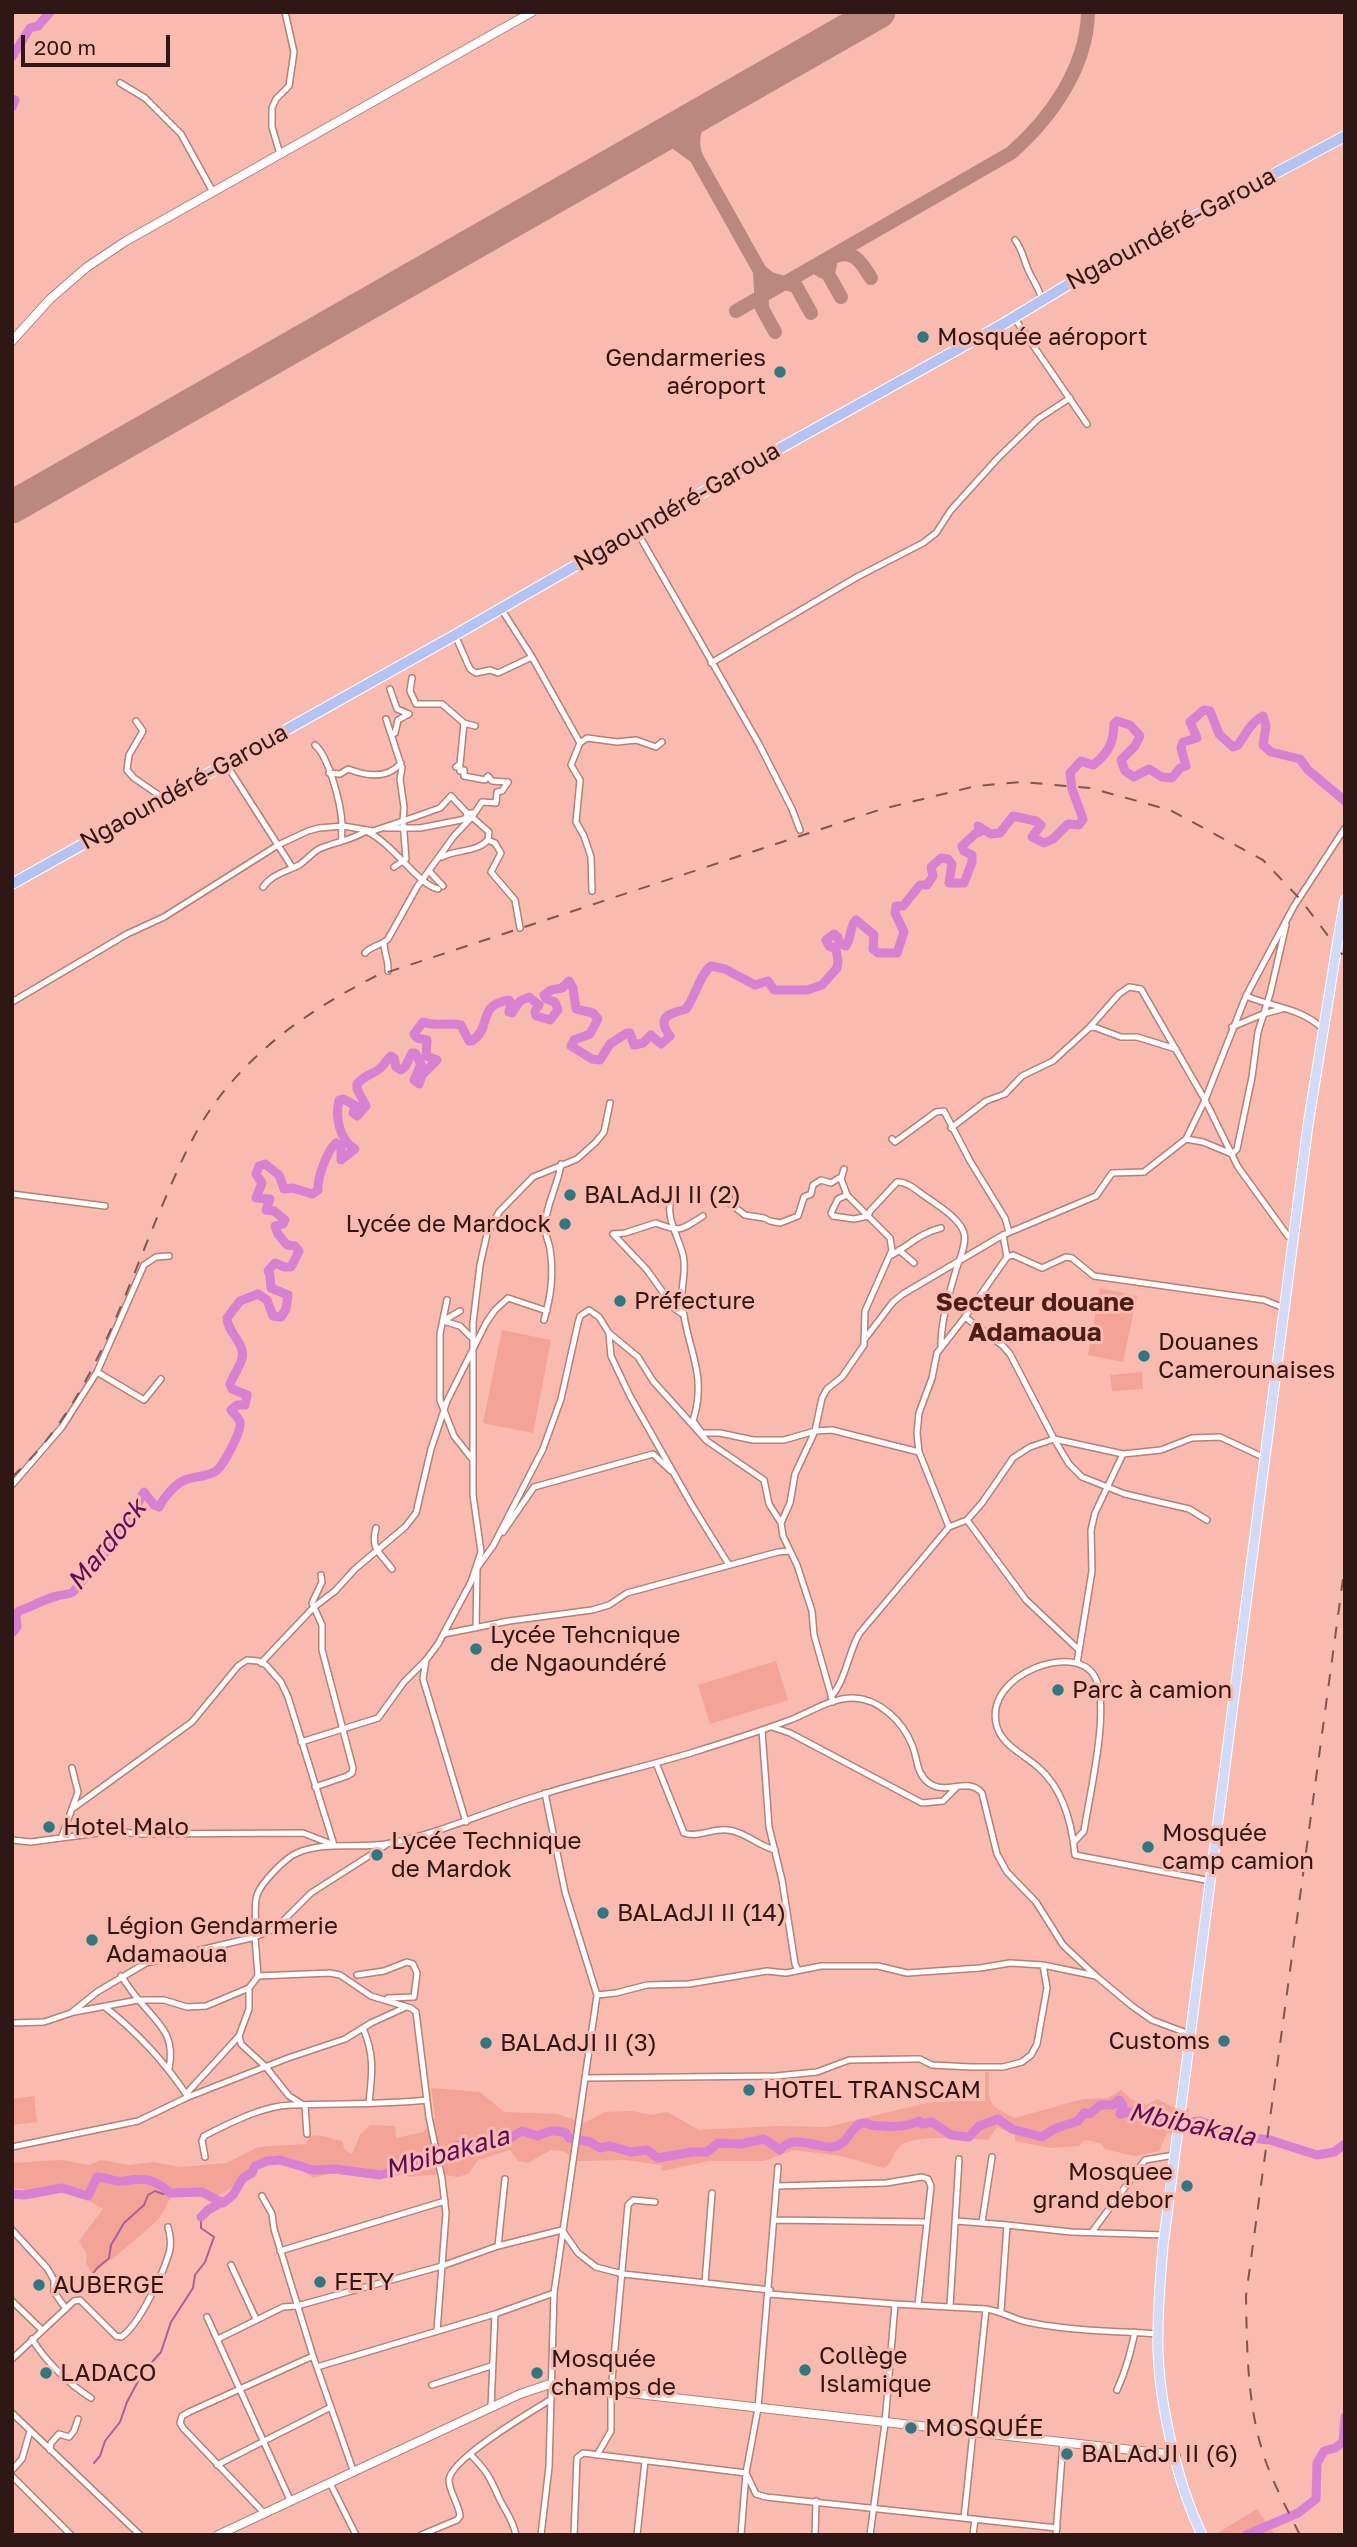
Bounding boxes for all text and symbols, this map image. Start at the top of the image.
scale bar [24,21,173,65]
text: 200 m [34,34,96,60]
street label: Ngaoundéré-Garoua [1061,162,1281,296]
place label: Mosquée aéroport [937,323,1147,351]
marker: Mosquée aéroport [915,329,931,345]
place label: Gendarmeries aéroport [605,344,766,400]
marker: Gendarmeries aéroport [772,364,788,380]
street label: Ngaoundéré-Garoua [569,436,785,578]
street label: Ngaoundéré-Garoua [75,718,293,856]
place label: BALAdJI II (2) [584,1181,741,1209]
marker: BALAdJI II (2) [562,1187,578,1203]
place label: Lycée de Mardock [346,1210,551,1238]
marker: Lycée de Mardock [557,1216,573,1232]
place label: Préfecture [634,1287,755,1315]
district label: Secteur douane Adamaoua [936,1287,1134,1348]
marker: Préfecture [612,1293,628,1309]
place label: Douanes Camerounaises [1158,1328,1335,1384]
marker: Douanes Camerounaises [1136,1348,1152,1364]
water label: Mardock [61,1493,153,1597]
place label: Lycée Tehcnique de Ngaoundéré [490,1621,681,1677]
marker: Lycée Tehcnique de Ngaoundéré [468,1641,484,1657]
place label: Parc à camion [1072,1676,1232,1704]
marker: Parc à camion [1050,1682,1066,1698]
place label: Hotel Malo [63,1813,189,1841]
marker: Hotel Malo [41,1819,57,1835]
place label: Mosquée camp camion [1162,1819,1314,1875]
place label: Lycée Technique de Mardok [391,1827,582,1883]
marker: Mosquée camp camion [1140,1839,1156,1855]
marker: Lycée Technique de Mardok [369,1847,385,1863]
place label: BALAdJI II (14) [617,1899,786,1927]
marker: BALAdJI II (14) [595,1905,611,1921]
place label: Légion Gendarmerie Adamaoua [106,1912,338,1968]
marker: Légion Gendarmerie Adamaoua [84,1932,100,1948]
place label: Customs [1108,2027,1210,2055]
place label: BALAdJI II (3) [500,2029,657,2057]
marker: Customs [1216,2033,1232,2049]
marker: BALAdJI II (3) [478,2035,494,2051]
place label: HOTEL TRANSCAM [763,2076,981,2104]
marker: HOTEL TRANSCAM [741,2082,757,2098]
water label: Mbibakala [1126,2096,1258,2154]
water label: Mbibakala [381,2120,513,2186]
place label: Mosquee grand debor [1033,2158,1173,2214]
marker: Mosquee grand debor [1179,2178,1195,2194]
place label: FETY [334,2268,394,2296]
place label: AUBERGE [53,2271,164,2299]
marker: FETY [312,2274,328,2290]
marker: AUBERGE [31,2277,47,2293]
place label: Collège Islamique [819,2342,931,2398]
place label: Mosquée champs de [551,2345,676,2401]
place label: LADACO [60,2359,156,2387]
marker: Collège Islamique [797,2362,813,2378]
marker: LADACO [38,2365,54,2381]
marker: Mosquée champs de [529,2365,545,2381]
place label: MOSQUÉE [925,2414,1043,2442]
marker: MOSQUÉE [903,2420,919,2436]
place label: BALAdJI II (6) [1081,2440,1238,2468]
marker: BALAdJI II (6) [1059,2446,1075,2462]

